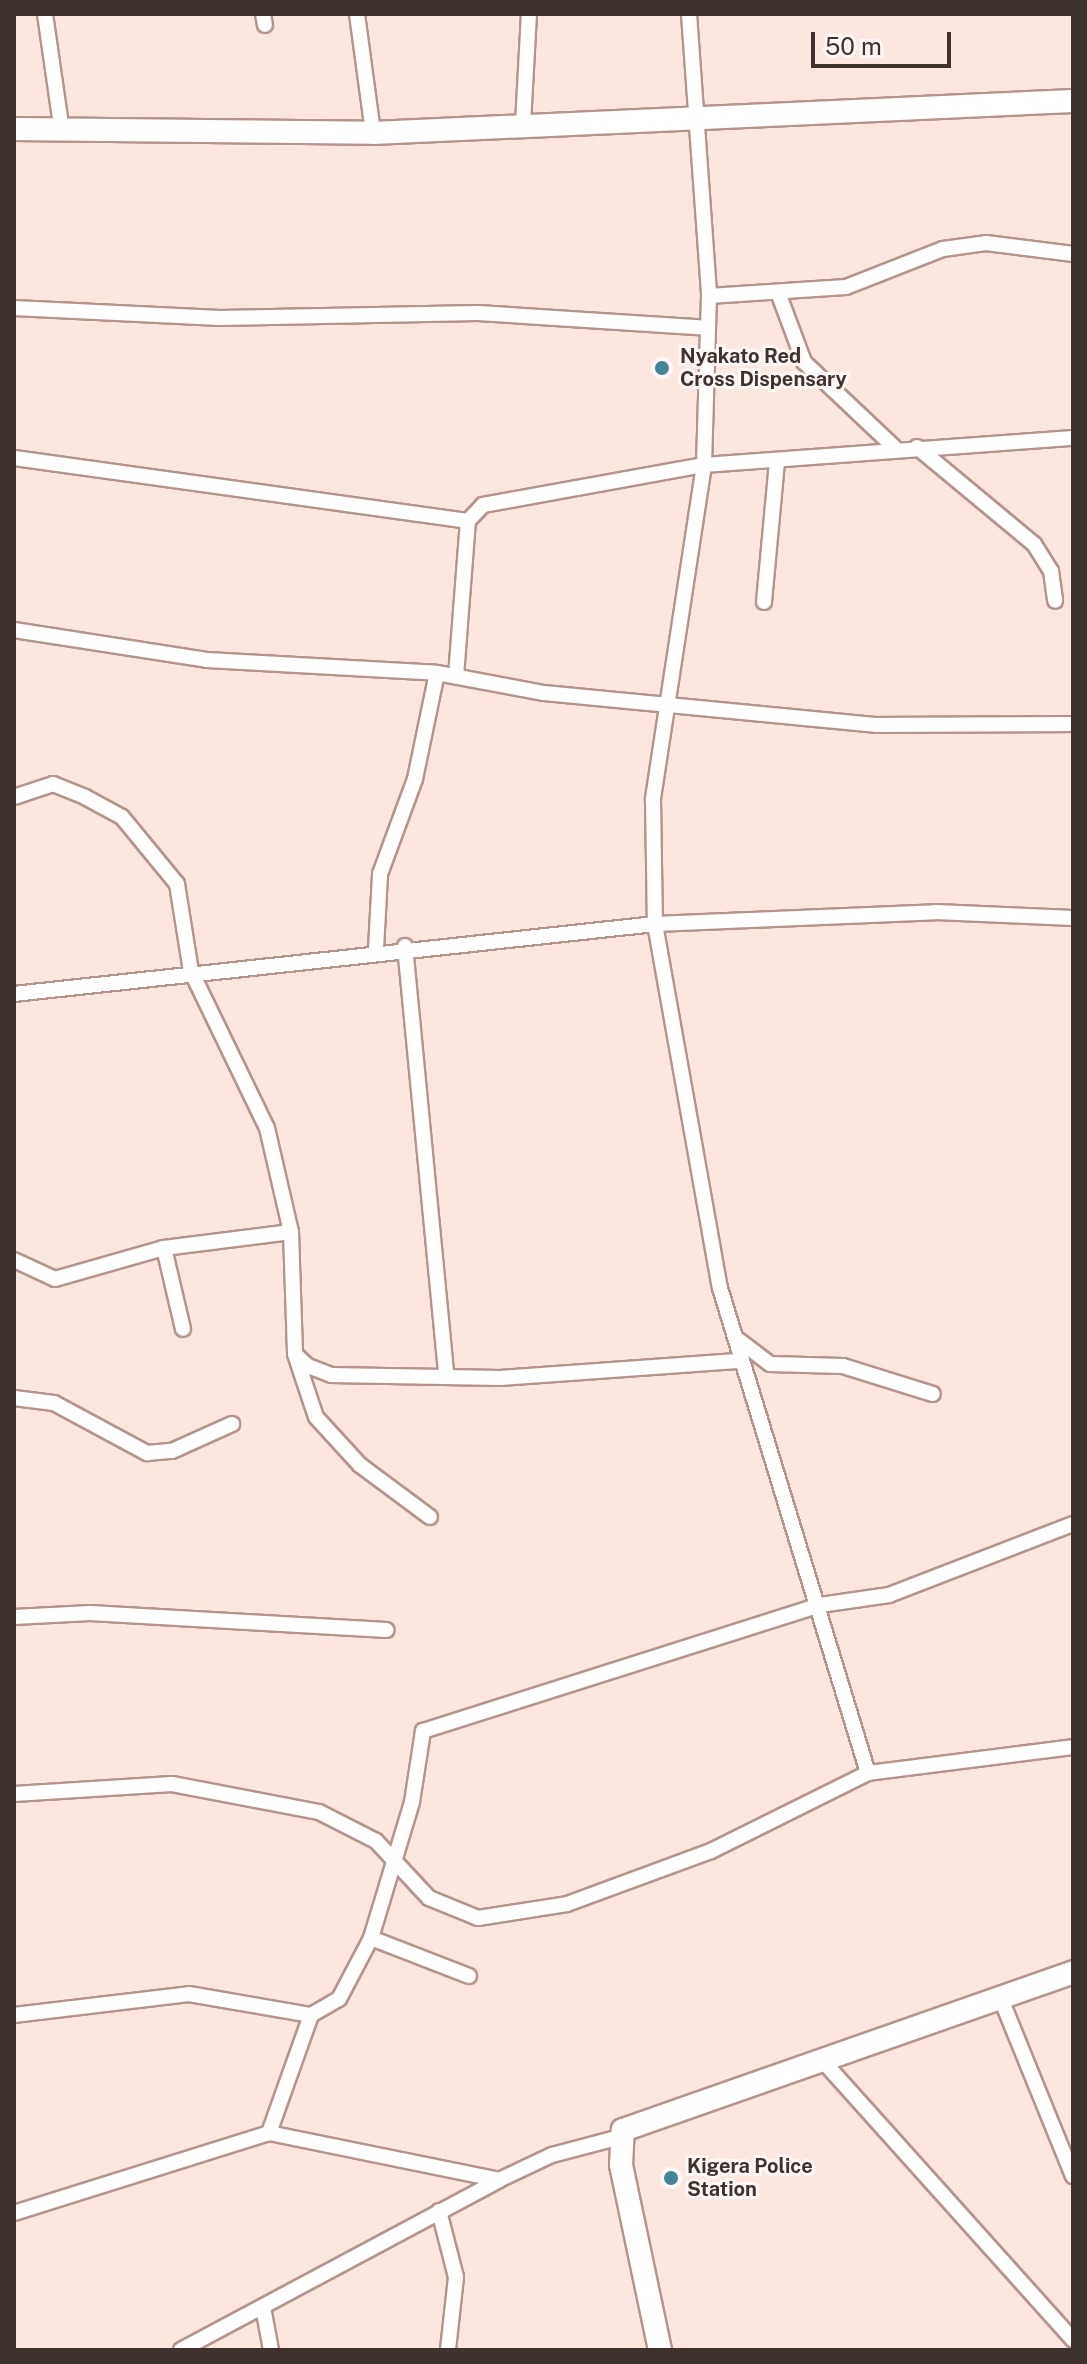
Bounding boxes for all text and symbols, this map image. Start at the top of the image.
scale bar [815,16,955,66]
text: 50 m [825,32,882,60]
place label: Nyakato Red Cross Dispensary [680,344,847,391]
marker: Nyakato Red Cross Dispensary [651,357,673,379]
place label: Kigera Police Station [687,2154,813,2201]
marker: Kigera Police Station [662,2169,680,2187]

